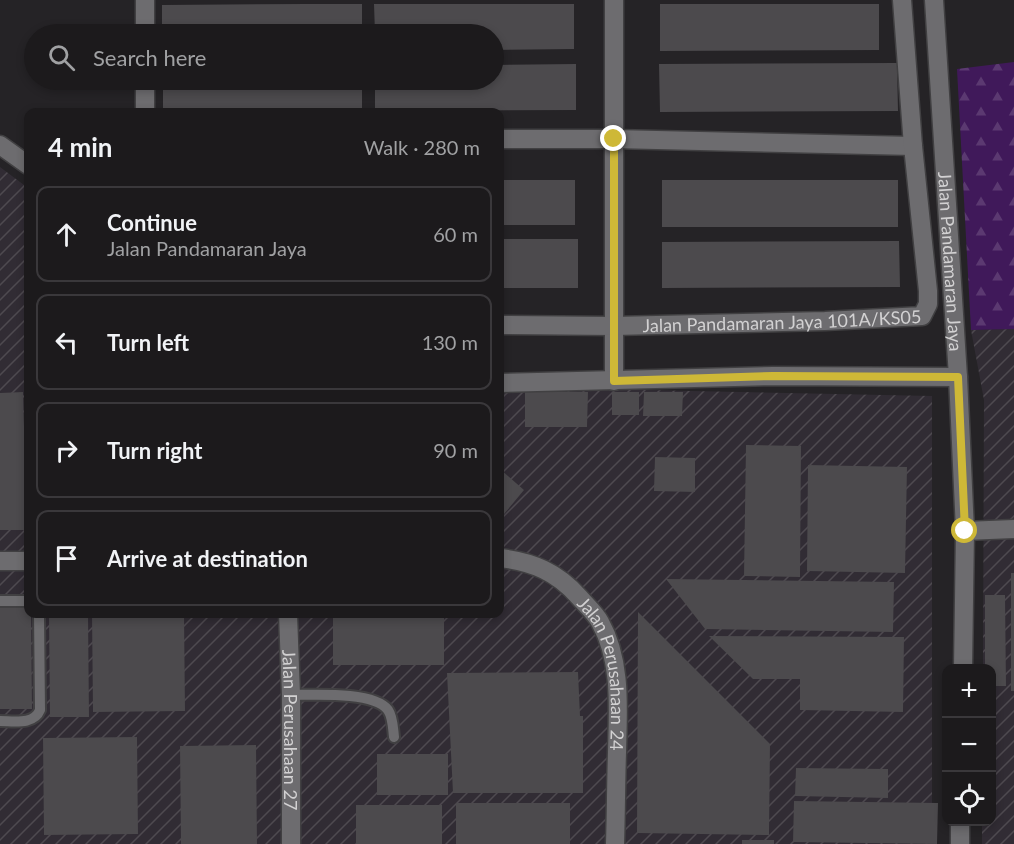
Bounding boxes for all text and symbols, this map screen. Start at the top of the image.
search box [24,24,504,90]
icon: search [45,41,78,74]
text: Search here [93,44,206,71]
route end [600,125,626,151]
text: 4 min [48,131,112,163]
text: Walk · 280 m [364,135,480,159]
street label: Jalan Pandamaran Jaya [934,171,967,352]
text: Continue [107,209,197,236]
icon: ahead [50,218,83,251]
text: 60 m [433,222,478,246]
text: Jalan Pandamaran Jaya [107,236,307,260]
street label: Jalan Pandamaran Jaya 101A/KS05 [642,305,922,336]
icon: left [50,326,83,359]
text: Turn left [107,329,189,356]
text: 130 m [422,330,478,354]
icon: right [50,434,83,467]
text: Turn right [107,437,202,464]
text: 90 m [433,438,478,462]
route start [951,517,977,543]
icon: arrive [50,542,83,575]
text: Arrive at destination [107,545,308,572]
street label: Jalan Perusahaan 24 [573,592,629,751]
street label: Jalan Perusahaan 27 [278,649,302,810]
map controls [942,664,996,826]
button: + [942,664,996,718]
button: − [942,718,996,772]
button: locate [942,772,996,826]

